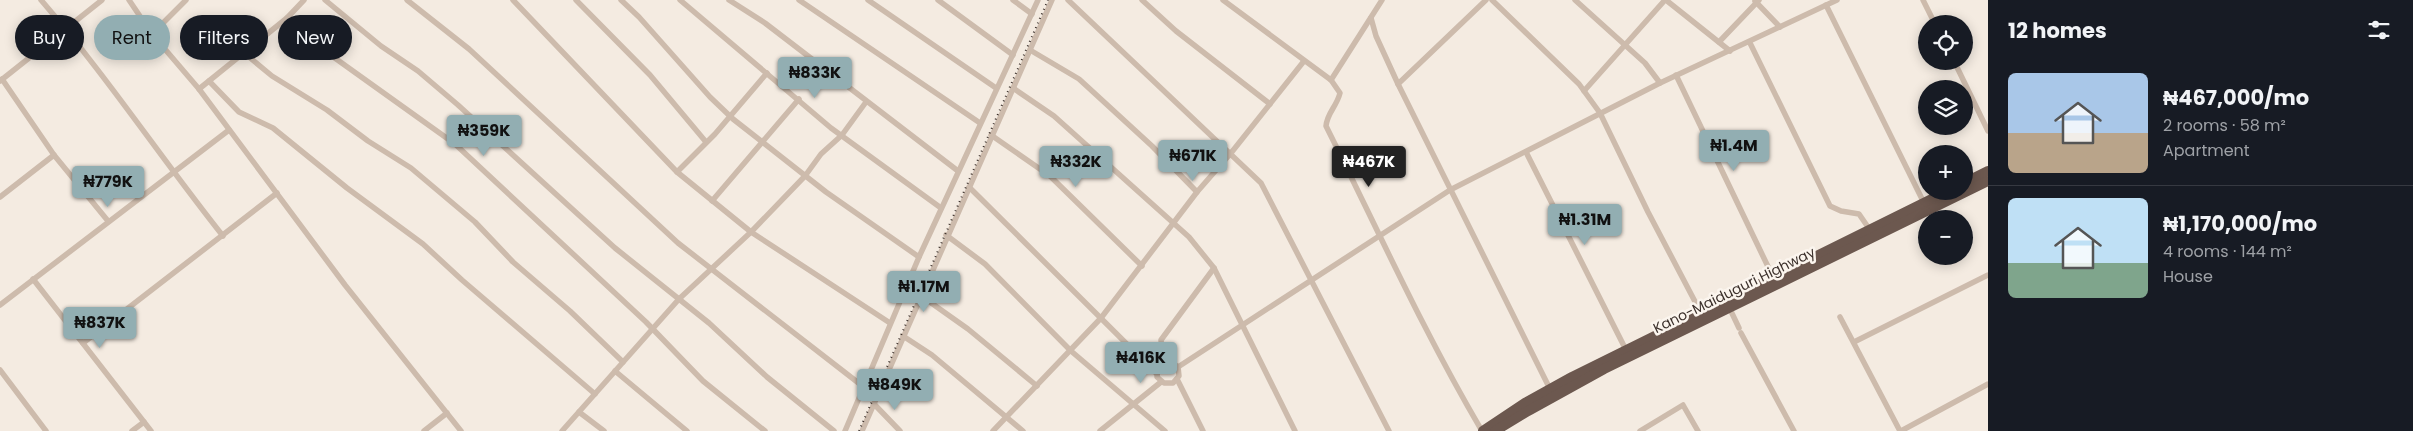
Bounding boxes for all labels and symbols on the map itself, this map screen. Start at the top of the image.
pin: ₦833K [780,56,850,99]
pin: ₦359K [449,114,519,157]
pin: ₦1.4M [1699,130,1769,172]
pin: ₦671K [1158,140,1228,182]
pin: ₦332K [1041,146,1111,188]
pin: ₦467K [1334,146,1404,188]
pin: ₦779K [73,166,143,208]
pin: ₦1.31M [1544,204,1626,246]
street label: Kano-Maiduguri Highway [1650,242,1819,338]
pin: ₦1.17M [883,270,965,313]
pin: ₦837K [65,306,135,349]
pin: ₦416K [1106,342,1176,384]
pin: ₦849K [860,368,930,411]

